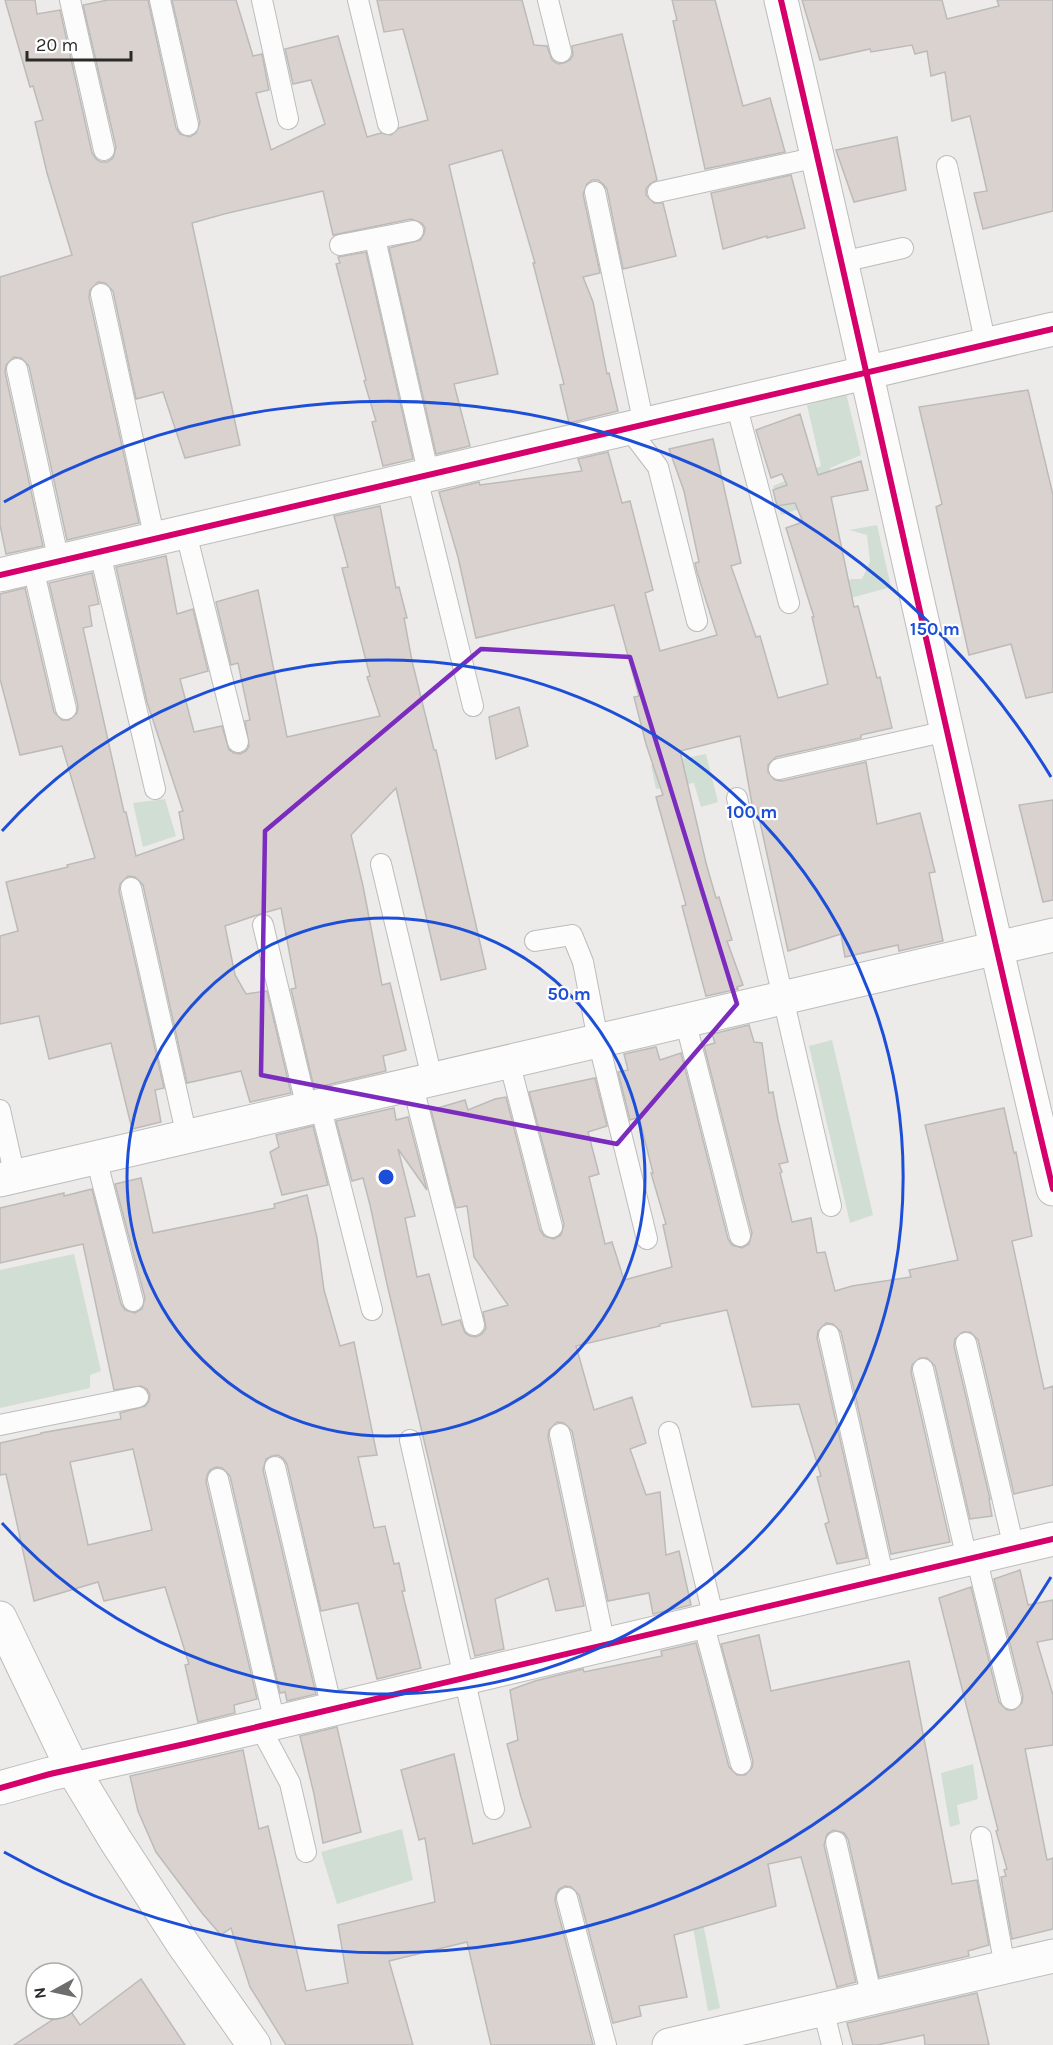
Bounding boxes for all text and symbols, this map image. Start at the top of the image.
scale bar [27,24,130,62]
text: 20 m [36,34,78,56]
text: 150 m [910,618,960,640]
text: 100 m [727,801,777,823]
text: 50 m [547,983,591,1005]
centre of rings [376,1167,396,1187]
north arrow [24,1961,84,2021]
text: N [29,1986,50,2000]

